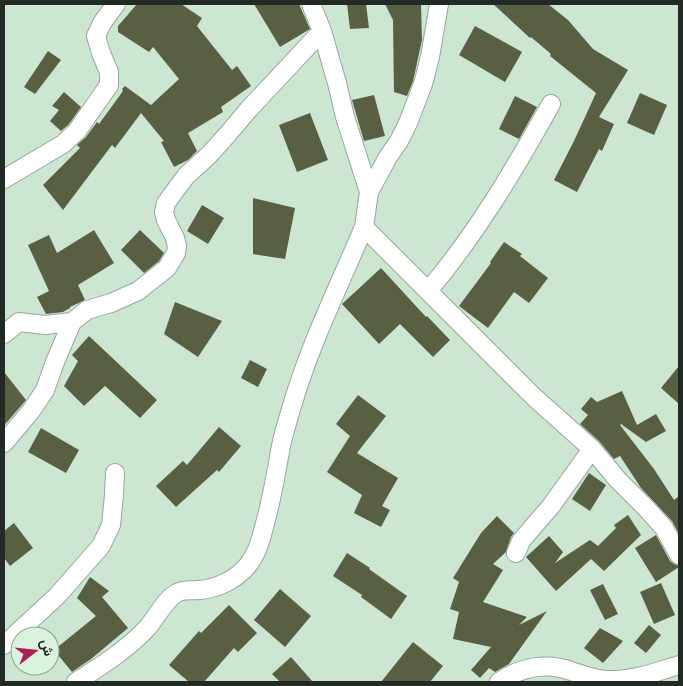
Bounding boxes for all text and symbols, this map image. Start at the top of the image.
north arrow [10,626,60,676]
text: ش [37,636,60,658]

